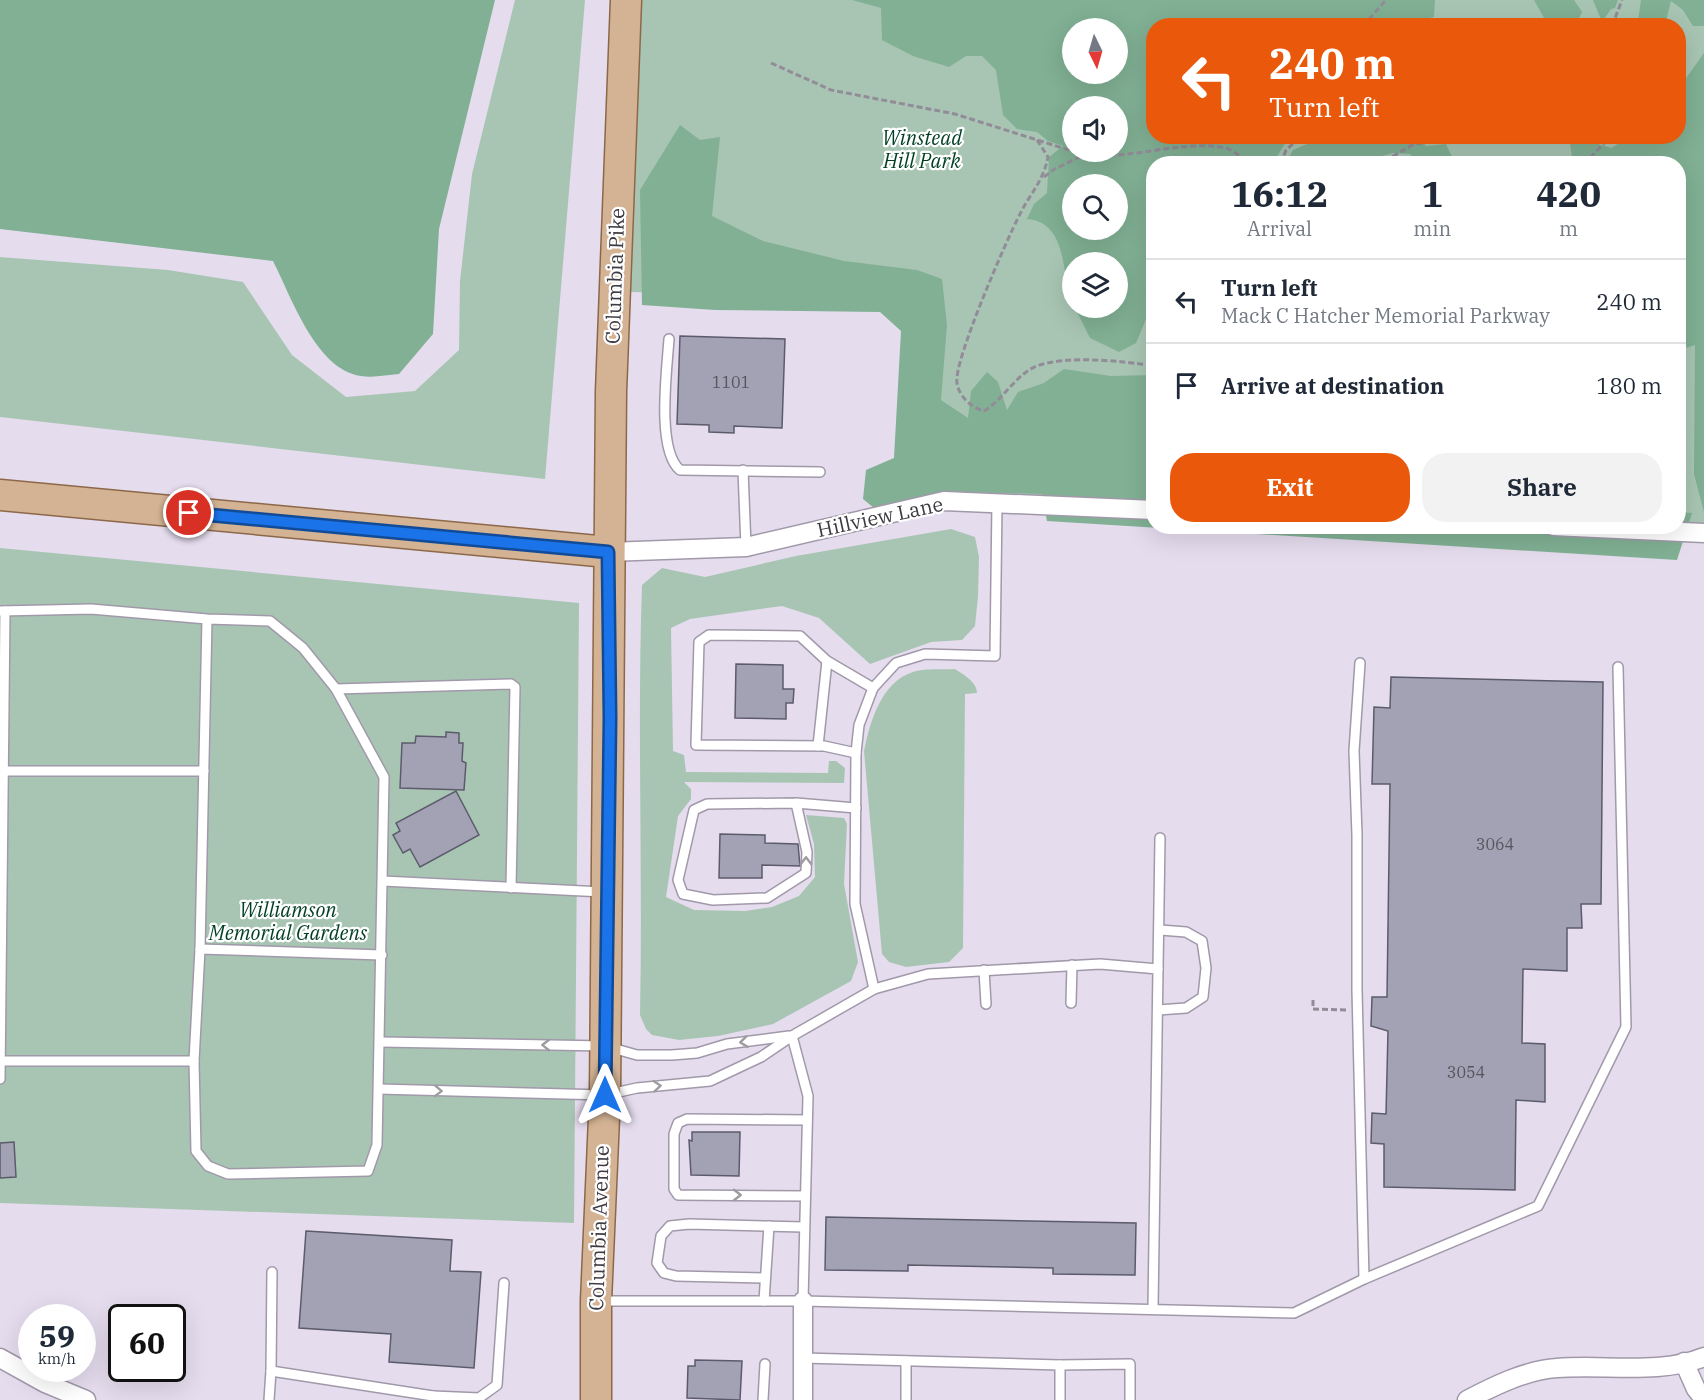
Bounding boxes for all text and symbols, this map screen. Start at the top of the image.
north arrow [1062,18,1128,84]
map controls [1062,18,1128,318]
text: 240 m [1269,36,1395,91]
icon: left [1170,42,1248,120]
text: Turn left [1269,89,1380,124]
button: sound [1062,96,1128,162]
park label: Winstead Hill Park [882,124,963,174]
text: 16:12 [1231,170,1328,217]
text: 1 [1421,170,1443,217]
text: 420 [1536,170,1601,217]
button: search [1062,174,1128,240]
street label: Columbia Pike [599,207,630,345]
text: Arrival [1247,215,1312,242]
text: min [1413,215,1451,242]
text: m [1559,215,1578,242]
button: layers [1062,252,1128,318]
text: Turn left [1221,273,1317,302]
icon: left [1170,285,1203,318]
text: 240 m [1596,287,1662,316]
text: Mack C Hatcher Memorial Parkway [1221,302,1550,329]
icon: arrive [1170,369,1203,402]
text: Arrive at destination [1221,371,1444,400]
text: 180 m [1596,371,1662,400]
house number: 1101 [712,372,750,392]
button: Exit [1170,453,1410,522]
button: Share [1422,453,1662,522]
pin [163,487,214,538]
street label: Hillview Lane [814,490,945,543]
icon: arrive [172,496,205,529]
house number: 3064 [1476,834,1514,854]
one-way arrow [800,857,812,866]
park label: Williamson Memorial Gardens [208,896,368,946]
one-way arrow [739,1035,748,1048]
one-way arrow [542,1039,551,1051]
house number: 3054 [1447,1062,1485,1082]
position arrow [573,1063,637,1127]
one-way arrow [652,1080,662,1093]
one-way arrow [433,1084,442,1097]
street label: Columbia Avenue [582,1145,615,1311]
one-way arrow [732,1189,741,1201]
speed limit sign: 60 [108,1304,186,1382]
text: 59 [39,1316,75,1355]
text: km/h [38,1349,76,1368]

